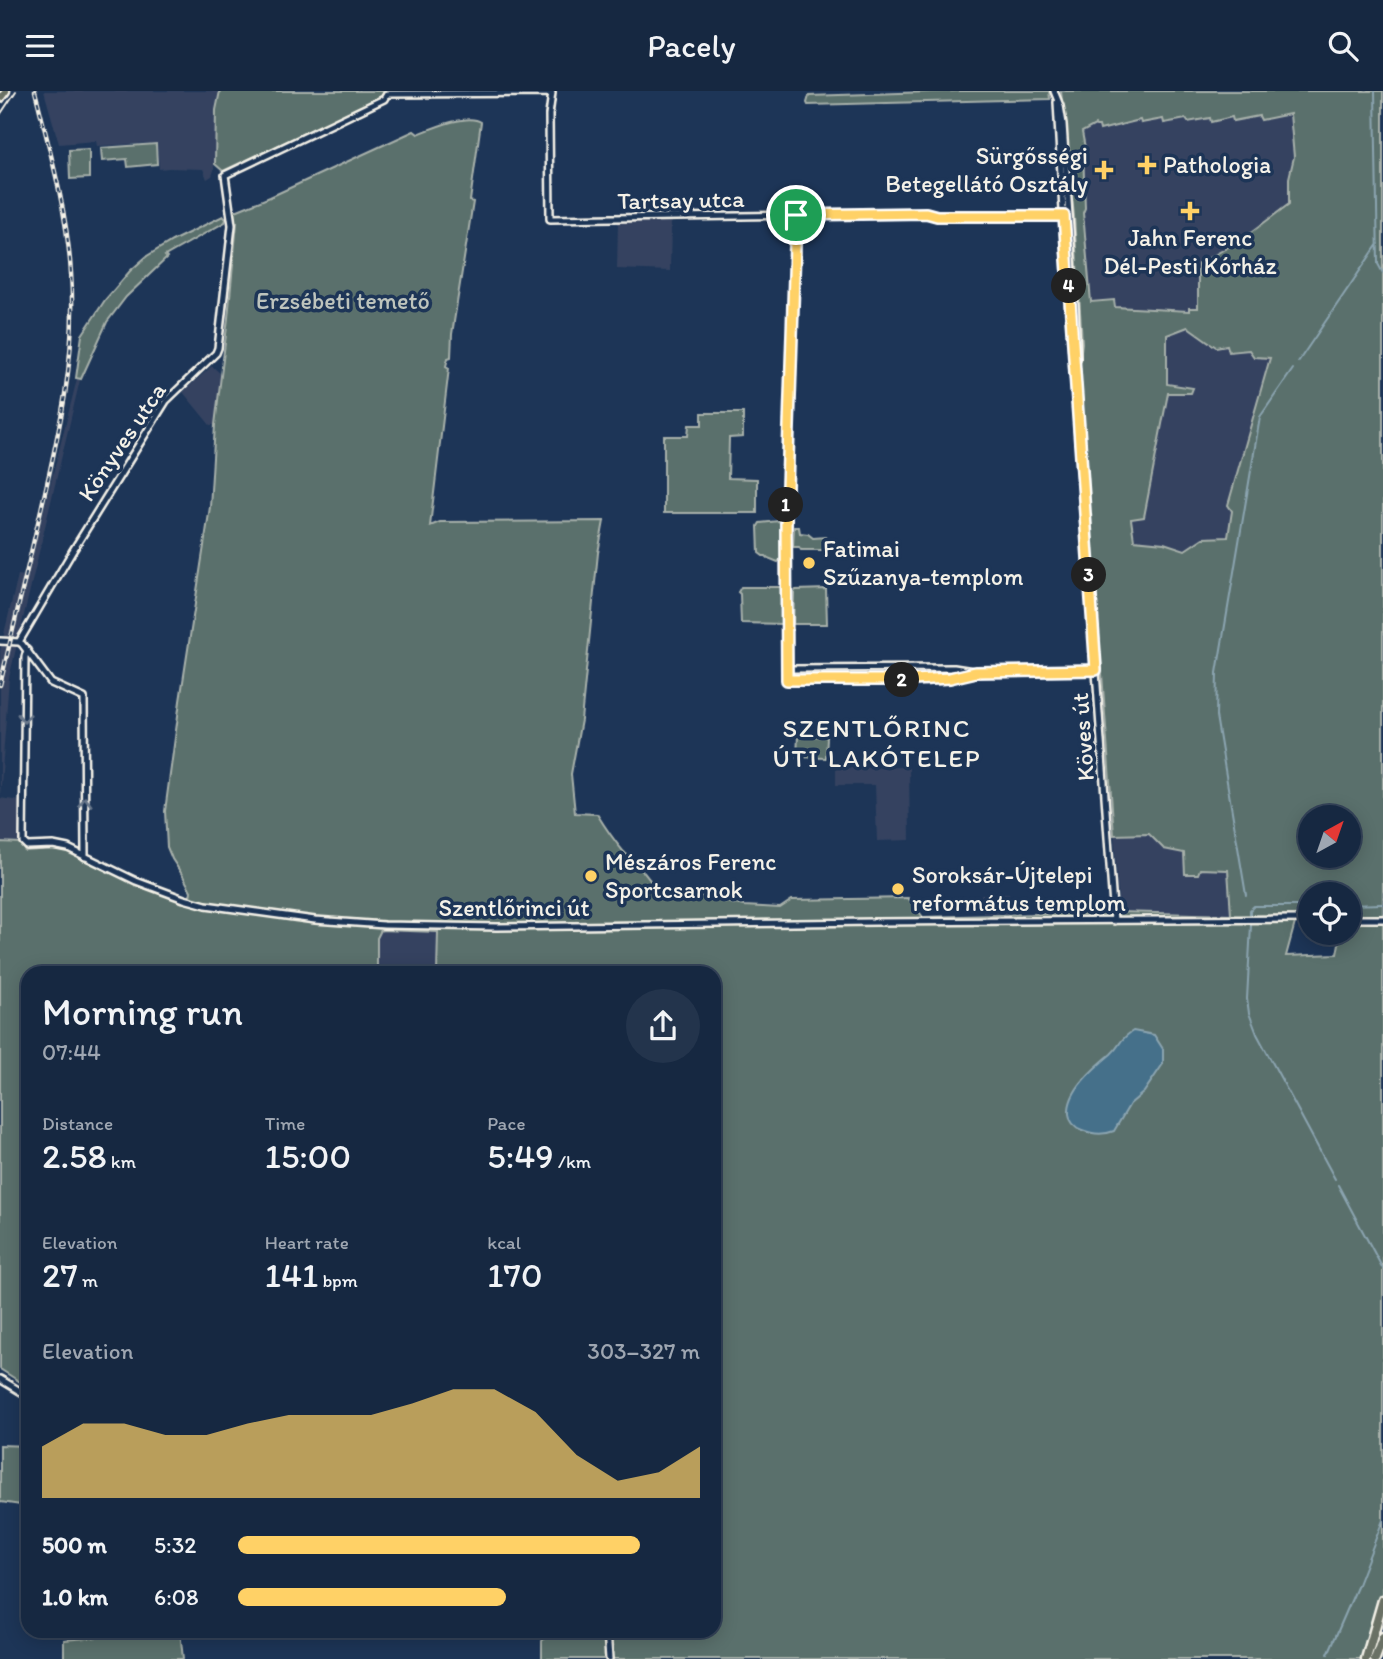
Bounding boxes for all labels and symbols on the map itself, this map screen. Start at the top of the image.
place label: Sürgősségi Betegellátó Osztály [885,141,1088,198]
place label: Pathologia [1163,150,1271,179]
marker: Pathologia [1137,155,1157,175]
marker: Sürgősségi Betegellátó Osztály [1094,160,1114,180]
street label: Tartsay utca [617,184,745,215]
pin [766,185,826,245]
marker: Jahn Ferenc Dél-Pesti Kórház [1180,201,1200,221]
place label: Jahn Ferenc Dél-Pesti Kórház [1103,223,1277,280]
pin: 4 [1052,269,1086,303]
park label: Erzsébeti temető [256,286,430,315]
street label: Könyves utca [71,376,172,507]
pin: 1 [768,487,804,523]
place label: Fatimai Szűzanya-templom [823,534,1023,591]
marker: Fatimai Szűzanya-templom [801,555,817,571]
pin: 3 [1072,557,1106,593]
pin: 2 [884,663,920,697]
street label: Köves út [1065,692,1100,782]
district label: SZENTLŐRINC ÚTI LAKÓTELEP [772,712,982,774]
one-way arrow [16,713,32,724]
one-way arrow [77,796,92,807]
north arrow [1298,805,1362,868]
place label: Mészáros Ferenc Sportcsarnok [605,847,777,904]
place label: Soroksár-Újtelepi református templom [912,860,1126,917]
marker: Mészáros Ferenc Sportcsarnok [583,868,599,884]
marker: Soroksár-Újtelepi református templom [890,881,906,897]
street label: Szentlőrinci út [439,893,589,922]

